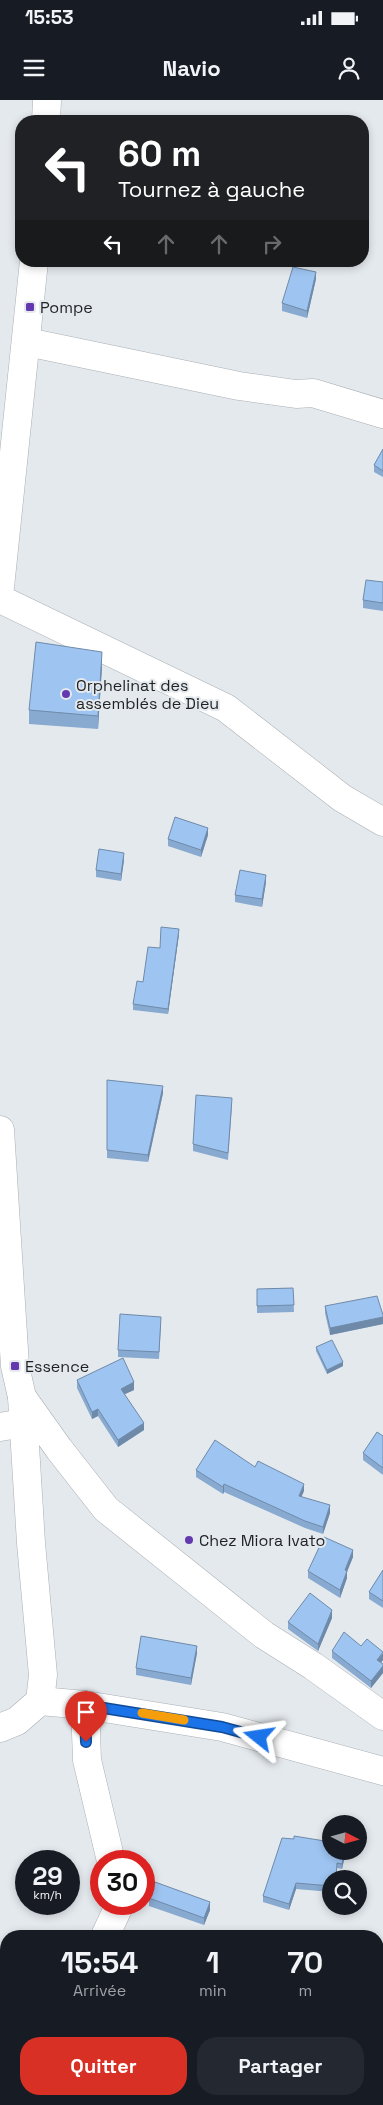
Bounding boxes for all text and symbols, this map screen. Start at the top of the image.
text: 15:53 [25,5,74,30]
icon: menu [20,54,48,82]
text: Navio [162,54,221,82]
icon: person [335,54,363,82]
text: 60 m [118,132,201,176]
icon: left [35,135,100,200]
text: Tournez à gauche [118,175,305,203]
icon: left [99,230,127,258]
icon: ahead [152,230,180,258]
icon: ahead [205,230,233,258]
icon: right [258,230,286,258]
place label: Pompe [40,297,93,318]
marker: Pompe [24,301,36,313]
place label: Orphelinat des assemblés de Dieu [76,675,219,714]
marker: Orphelinat des assemblés de Dieu [60,688,72,700]
place label: Essence [25,1356,89,1377]
marker: Essence [9,1360,21,1372]
place label: Chez Miora Ivato [199,1530,325,1551]
marker: Chez Miora Ivato [183,1534,195,1546]
pin [65,1691,107,1742]
icon: arrive [72,1698,100,1726]
position arrow [232,1710,284,1762]
north arrow [322,1815,368,1860]
map controls [322,1815,367,1915]
speed limit sign: 30 [90,1850,155,1915]
text: 29 [32,1860,63,1892]
button: search [322,1870,367,1915]
text: km/h [33,1887,62,1903]
text: 15:54 [61,1943,138,1982]
text: 1 [206,1943,220,1982]
text: 70 [287,1943,323,1982]
text: Arrivée [73,1980,126,2001]
text: min [199,1980,227,2001]
text: m [298,1980,312,2001]
button: Quitter [20,2037,187,2095]
button: Partager [197,2037,364,2095]

